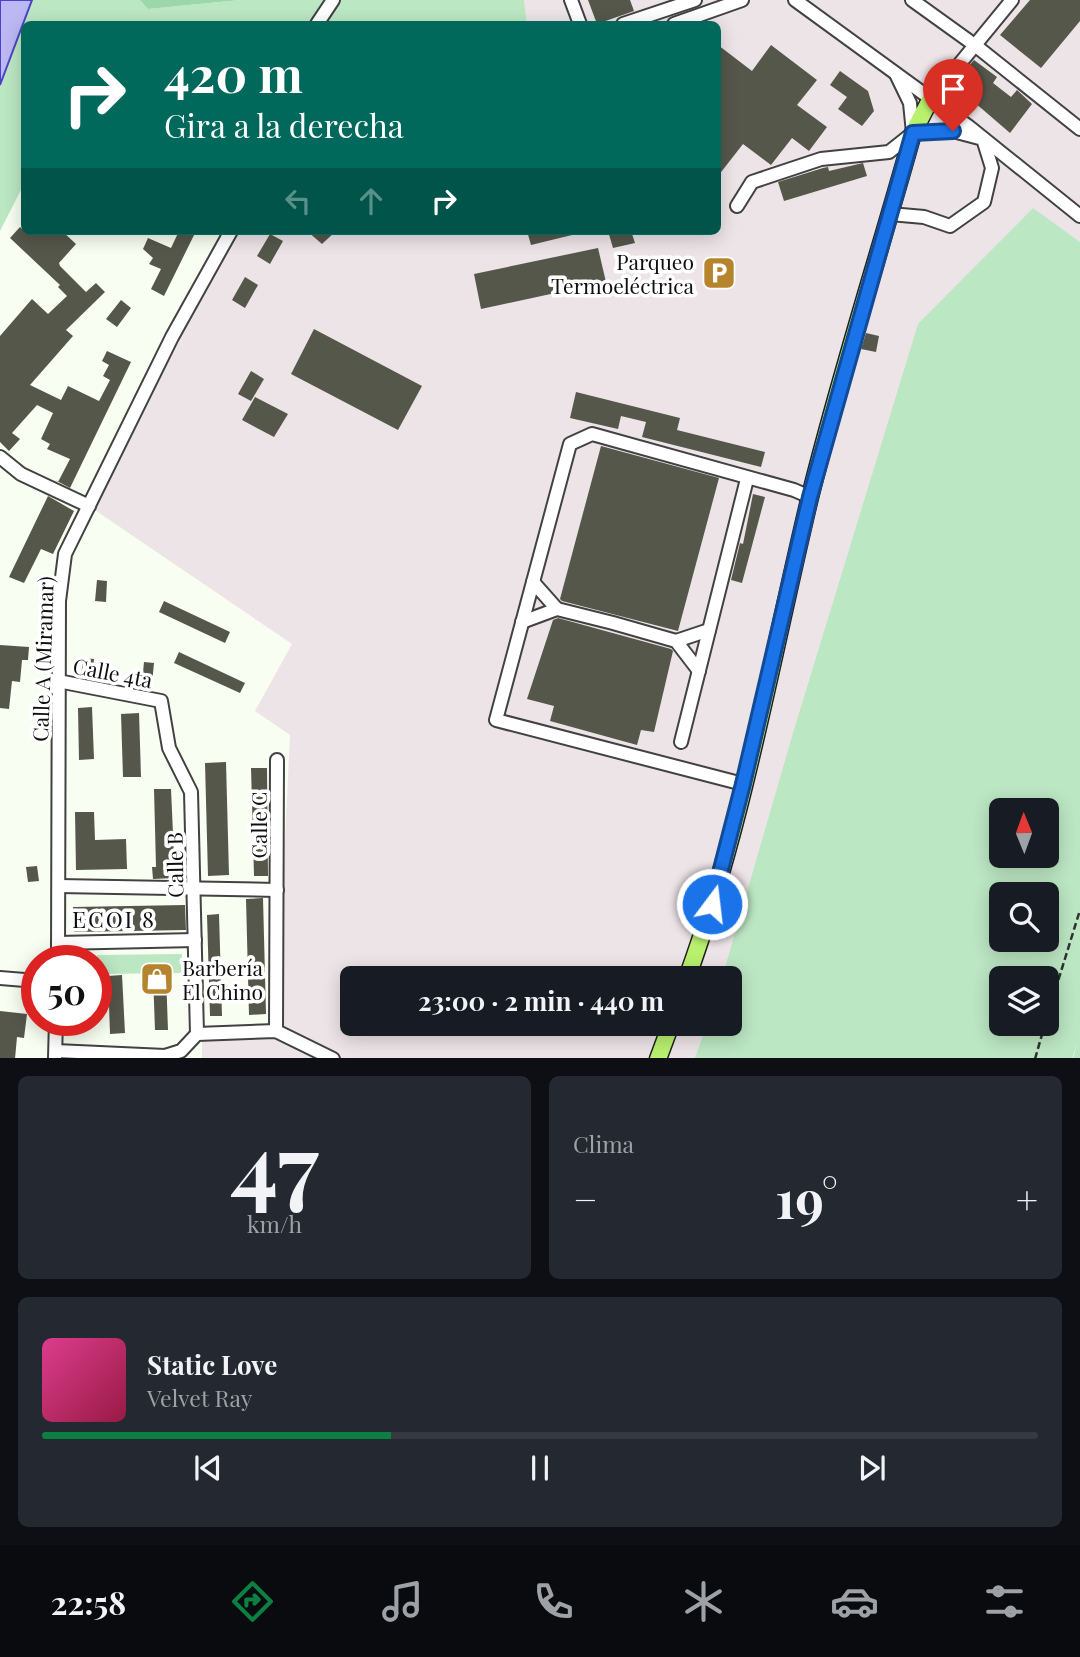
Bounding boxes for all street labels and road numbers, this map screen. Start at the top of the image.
street label: Calle A (Miramar) [25,576,59,742]
street label: Calle 4ta [71,651,156,694]
street label: Calle C [244,791,272,859]
street label: Calle B [159,832,189,898]

